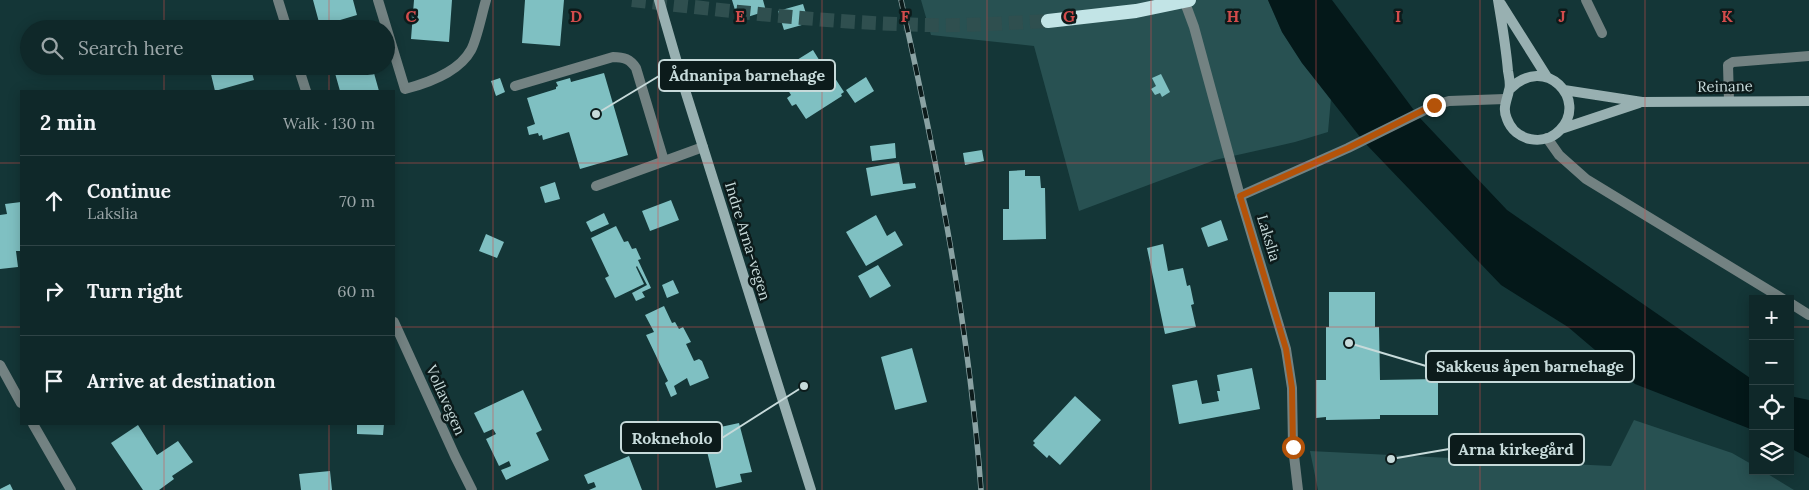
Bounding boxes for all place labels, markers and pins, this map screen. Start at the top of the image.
callout: Ådnanipa barnehage [659,60,835,91]
callout: Sakkeus åpen barnehage [1426,351,1634,382]
callout: Rokneholo [621,422,722,453]
callout: Arna kirkegård [1449,434,1584,465]

